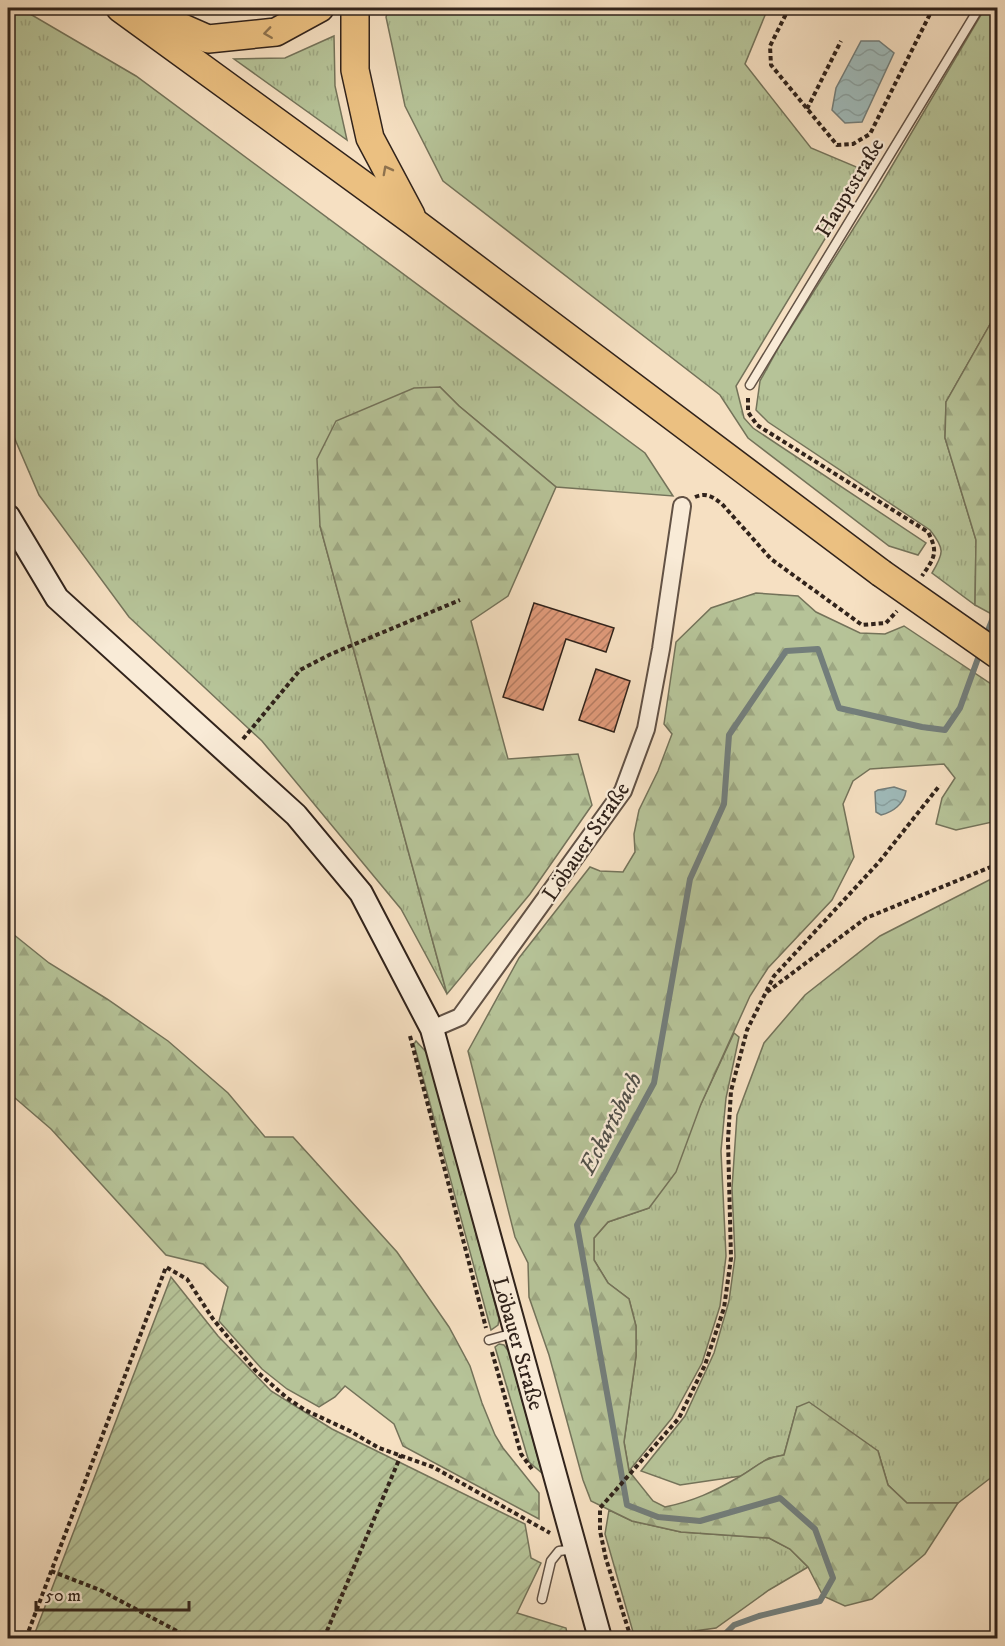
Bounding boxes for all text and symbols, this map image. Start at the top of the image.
one-way arrow [263,26,273,38]
street label: Hauptstraße [810,133,890,242]
one-way arrow [382,165,394,176]
street label: Löbauer Straße [537,777,636,906]
water label: Eckartsbach [572,1068,649,1181]
street label: Löbauer Straße [486,1274,549,1413]
scale bar [36,1574,189,1612]
text: 50 m [45,1585,81,1607]

